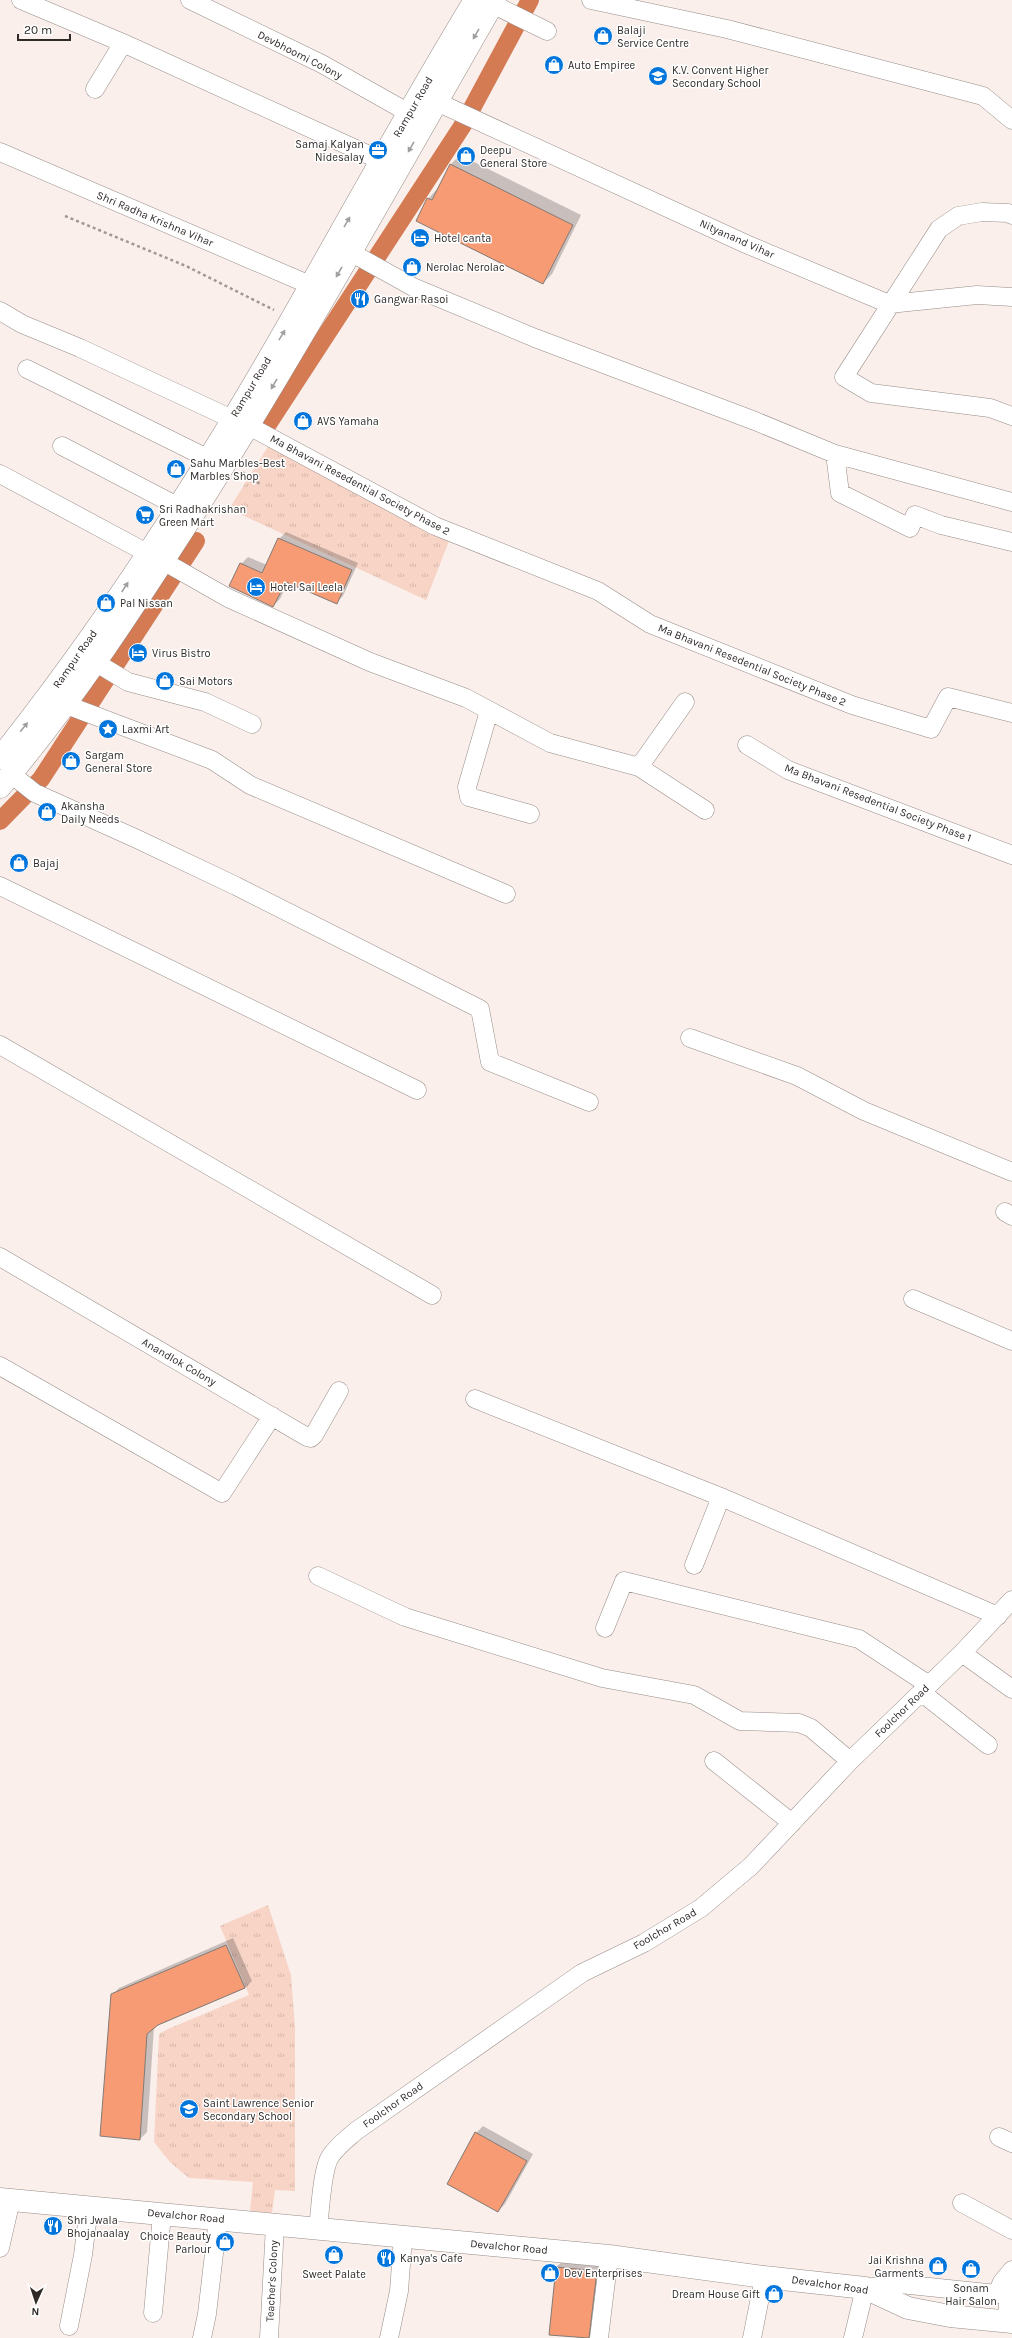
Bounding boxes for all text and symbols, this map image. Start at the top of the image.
scale bar [18,16,70,42]
text: 20 m [24,23,52,37]
place label: Balaji Service Centre [617,24,689,50]
shop icon: Balaji Service Centre [592,25,614,47]
street label: Devbhoomi Colony [255,28,345,82]
one-way arrow [472,28,479,40]
shop icon: Auto Empiree [543,54,565,76]
place label: Auto Empiree [568,59,636,72]
place label: K.V. Convent Higher Secondary School [672,64,768,90]
school or university icon: K.V. Convent Higher Secondary School [647,65,669,87]
street label: Rampur Road [390,74,436,140]
place label: Samaj Kalyan Nidesalay [295,138,364,164]
office icon: Samaj Kalyan Nidesalay [367,139,389,161]
one-way arrow [408,141,415,153]
place label: Deepu General Store [480,144,548,170]
shop icon: Deepu General Store [455,145,477,167]
street label: Shri Radha Krishna Vihar [95,188,215,250]
one-way arrow [343,216,350,228]
street label: Nityanand Vihar [697,217,777,261]
hotel icon: Hotel canta [409,227,431,249]
place label: Hotel canta [434,232,491,245]
shop icon: Nerolac Nerolac [401,256,423,278]
place label: Nerolac Nerolac [426,261,505,274]
one-way arrow [336,266,343,278]
restaurant icon: Gangwar Rasoi [349,288,371,310]
place label: Gangwar Rasoi [374,293,448,306]
one-way arrow [279,329,286,341]
street label: Rampur Road [228,354,274,420]
one-way arrow [271,378,278,390]
shop icon: AVS Yamaha [292,410,314,432]
place label: AVS Yamaha [317,415,379,428]
street label: Ma Bhavani Resedential Society Phase 2 [268,432,452,538]
place label: Sahu Marbles-Best Marbles Shop [190,457,285,483]
shop icon: Sahu Marbles-Best Marbles Shop [165,458,187,480]
place label: Sri Radhakrishan Green Mart [159,503,246,529]
supermarket icon: Sri Radhakrishan Green Mart [134,504,156,526]
hotel icon: Hotel Sai Leela [245,576,267,598]
place label: Hotel Sai Leela [270,581,343,594]
one-way arrow [121,582,128,593]
shop icon: Pal Nissan [95,592,117,614]
place label: Pal Nissan [120,597,173,610]
street label: Ma Bhavani Resedential Society Phase 2 [656,621,848,709]
street label: Rampur Road [50,627,100,691]
hotel icon: Virus Bistro [127,642,149,664]
place label: Virus Bistro [152,647,211,660]
shop icon: Sai Motors [154,670,176,692]
place label: Sai Motors [179,675,233,688]
place icon: Laxmi Art [97,718,119,740]
one-way arrow [20,722,29,733]
place label: Laxmi Art [122,723,169,736]
place label: Sargam General Store [85,749,153,775]
shop icon: Sargam General Store [60,750,82,772]
street label: Ma Bhavani Resedential Society Phase 1 [783,761,973,845]
place label: Akansha Daily Needs [61,800,120,826]
shop icon: Akansha Daily Needs [36,801,58,823]
shop icon: Bajaj [8,852,30,874]
place label: Bajaj [33,857,59,870]
street label: Anandlok Colony [140,1335,218,1389]
street label: Foolchor Road [872,1682,932,1740]
street label: Foolchor Road [631,1906,699,1952]
street label: Foolchor Road [360,2079,426,2131]
place label: Saint Lawrence Senior Secondary School [203,2097,314,2123]
school or university icon: Saint Lawrence Senior Secondary School [178,2098,200,2120]
street label: Devalchor Road [147,2206,225,2226]
place label: Shri Jwala Bhojanaalay [67,2214,129,2240]
restaurant icon: Shri Jwala Bhojanaalay [42,2215,64,2237]
place label: Choice Beauty Parlour [140,2230,211,2256]
shop icon: Choice Beauty Parlour [214,2231,236,2253]
street label: Devalchor Road [470,2237,548,2257]
street label: Teacher's Colony [263,2240,281,2322]
shop icon: Sweet Palate [323,2244,345,2266]
restaurant icon: Kanya's Cafe [375,2247,397,2269]
place label: Kanya's Cafe [400,2252,463,2265]
place label: Jai Krishna Garments [869,2254,924,2280]
shop icon: Jai Krishna Garments [927,2255,949,2277]
shop icon: Sonam Hair Salon [960,2258,982,2280]
shop icon: Dev Enterprises [539,2262,561,2284]
place label: Dev Enterprises [564,2267,643,2280]
place label: Sweet Palate [302,2268,366,2281]
street label: Devalchor Road [791,2273,869,2297]
north arrow [16,2282,56,2322]
place label: Sonam Hair Salon [945,2282,997,2308]
shop icon: Dream House Gift [763,2283,785,2305]
place label: Dream House Gift [672,2288,760,2301]
text: N [31,2305,40,2318]

